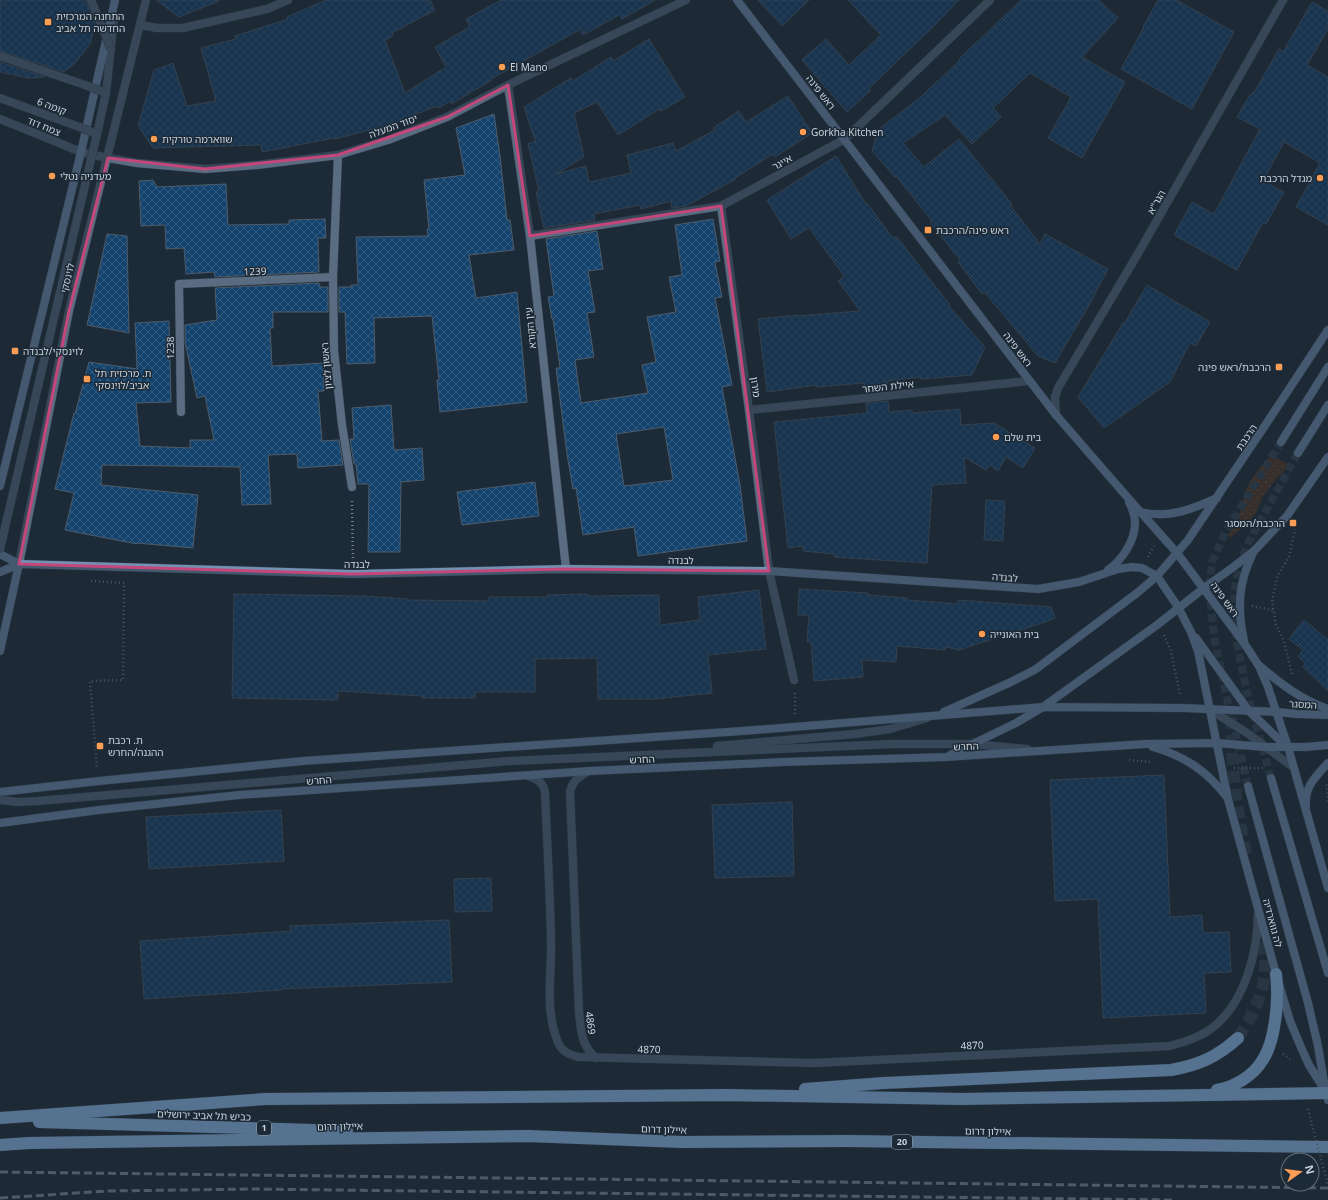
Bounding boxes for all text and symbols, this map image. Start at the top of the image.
place label: התחנה המרכזית החדשה תל אביב [56,9,125,35]
marker: התחנה המרכזית החדשה תל אביב [43,17,53,27]
place label: El Mano [510,60,548,74]
marker: El Mano [497,62,507,72]
street label: ראש פינה [803,72,839,112]
street label: קומה 6 [35,94,69,118]
street label: יסוד המעלה [367,111,419,141]
street label: צמח דוד [25,113,63,139]
place label: Gorkha Kitchen [811,125,883,139]
marker: Gorkha Kitchen [798,127,808,137]
place label: שווארמה טורקית [162,132,233,146]
marker: שווארמה טורקית [149,134,159,144]
street label: אייגר [769,151,795,173]
place label: מעדניה נטלי [60,169,112,183]
marker: מעדניה נטלי [47,171,57,181]
place label: מגדל הרכבת [1259,171,1312,185]
marker: מגדל הרכבת [1315,173,1325,183]
street label: הגר"א [1144,187,1168,217]
place label: ראש פינה/הרכבת [936,223,1009,237]
marker: ראש פינה/הרכבת [923,225,933,235]
street label: לוינסקי [57,261,77,295]
street label: 1239 [243,263,267,279]
street label: עין הקורא [521,306,539,350]
street label: ראש פינה [1000,329,1036,369]
street label: 1238 [163,336,177,360]
street label: ראשון לציון [317,342,335,390]
place label: לוינסקי/לבנדה [23,344,83,358]
marker: לוינסקי/לבנדה [10,346,20,356]
place label: הרכבת/ראש פינה [1198,360,1271,374]
marker: הרכבת/ראש פינה [1274,362,1284,372]
place label: ת. מרכזית תל אביב/לוינסקי [95,366,152,392]
marker: ת. מרכזית תל אביב/לוינסקי [82,374,92,384]
street label: מירון [748,376,764,399]
street label: איילת השחר [861,376,915,396]
street label: הרכבת [1232,421,1260,453]
place label: בית שלם [1004,430,1042,444]
marker: בית שלם [991,432,1001,442]
place label: הרכבת/המסגר [1224,516,1285,530]
marker: הרכבת/המסגר [1288,518,1298,528]
street label: לבנדה [668,553,694,567]
street label: לבנדה [344,557,370,571]
street label: לבנדה [992,569,1018,585]
street label: ראש פינה [1207,579,1243,619]
place label: בית האונייה [990,627,1039,641]
marker: בית האונייה [977,629,987,639]
street label: המסגר [1289,696,1317,712]
place label: ת. רכבת ההגנה/החרש [108,733,163,759]
street label: החרש [953,738,979,754]
marker: ת. רכבת ההגנה/החרש [95,741,105,751]
street label: החרש [629,751,655,767]
street label: החרש [306,772,332,788]
street label: לה גווארדיה [1260,897,1286,949]
street label: 4869 [582,1011,600,1036]
street label: 4870 [960,1037,984,1053]
street label: 4870 [637,1042,661,1056]
street label: כביש תל אביב ירושלים [157,1106,251,1124]
street label: איילון דרום [317,1119,363,1133]
road number: 1 [257,1121,271,1135]
street label: איילון דרום [641,1121,687,1137]
street label: איילון דרום [965,1124,1011,1138]
road number: 20 [892,1135,912,1149]
north arrow [1280,1152,1320,1192]
text: N [1302,1163,1319,1176]

